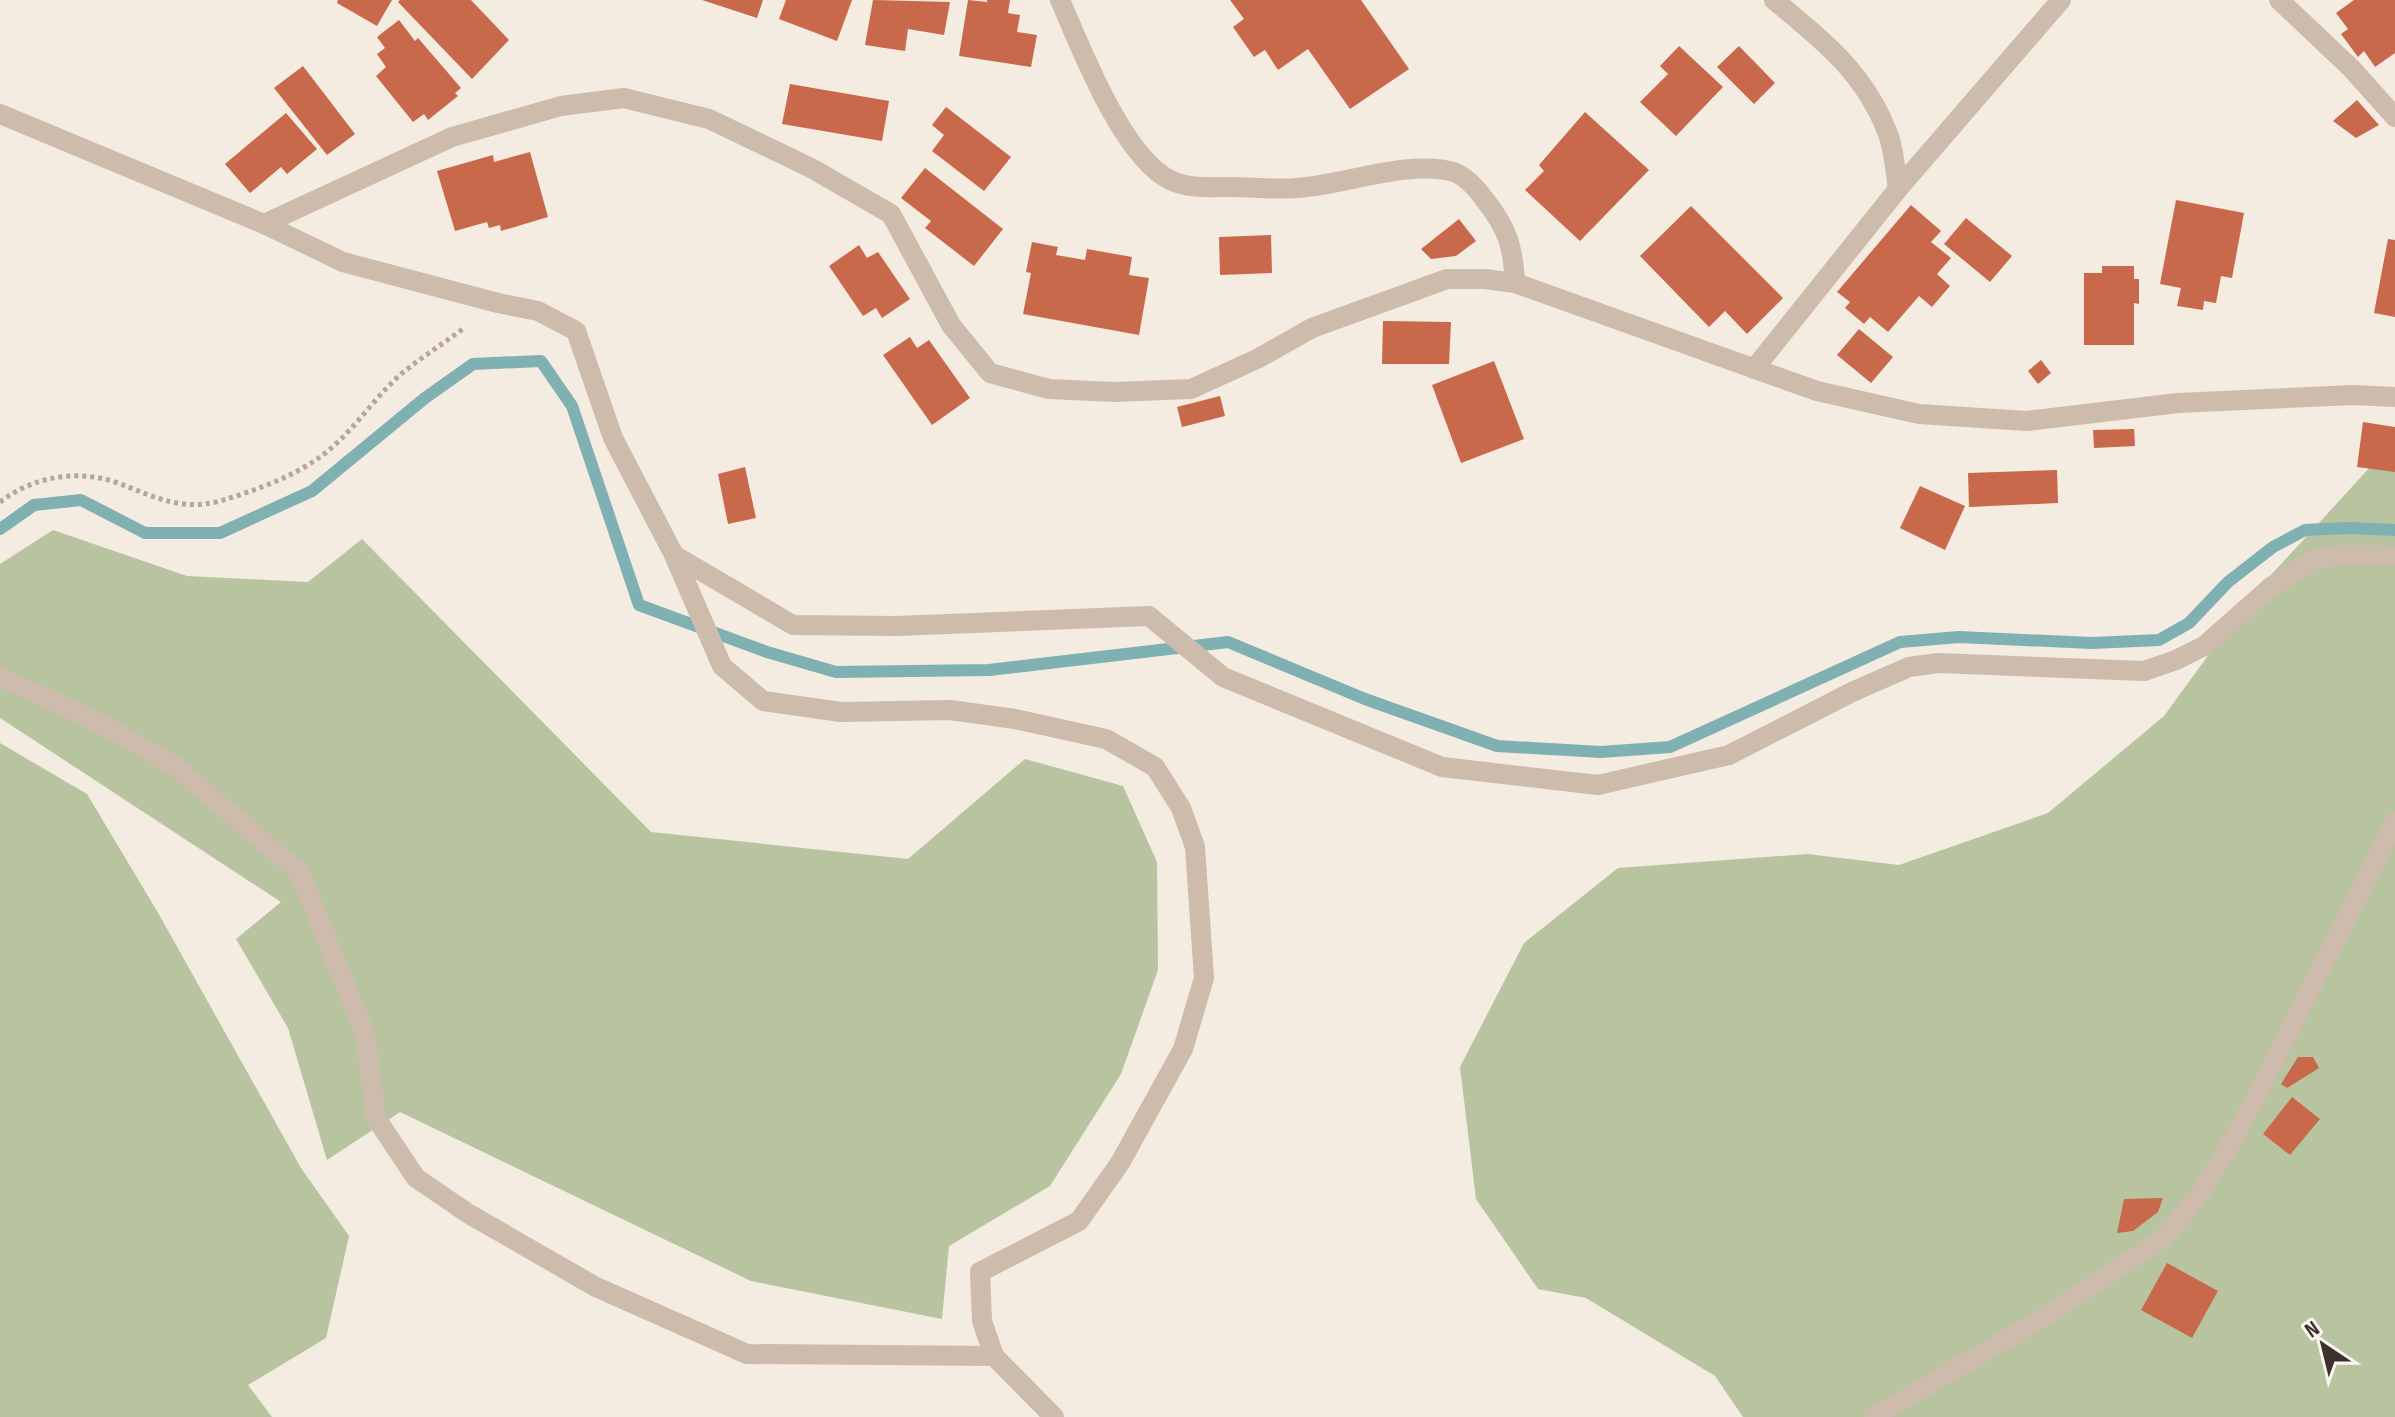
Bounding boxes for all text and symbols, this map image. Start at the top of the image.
north arrow [2283,1305,2363,1385]
text: N [2300,1315,2325,1344]

